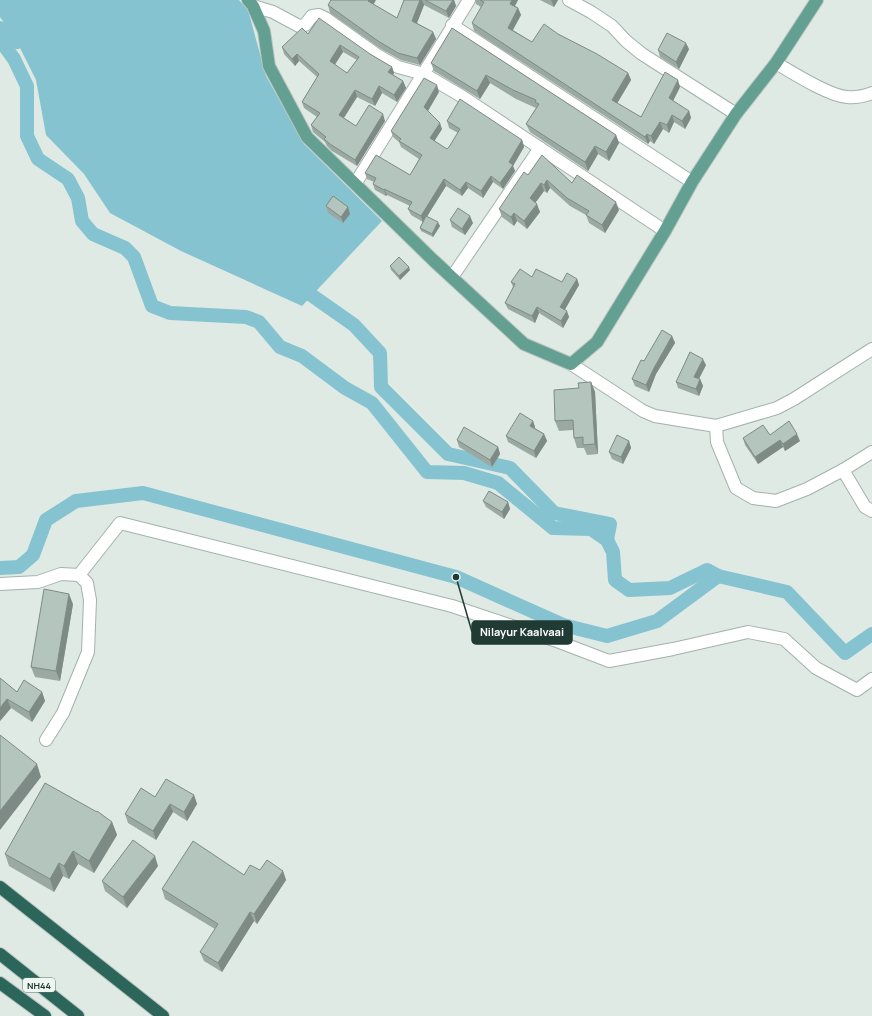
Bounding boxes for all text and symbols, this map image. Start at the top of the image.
callout: Nilayur Kaalvaai [472,621,572,644]
text: Nilayur Kaalvaai [480,624,564,639]
road number: NH44 [23,978,55,992]

